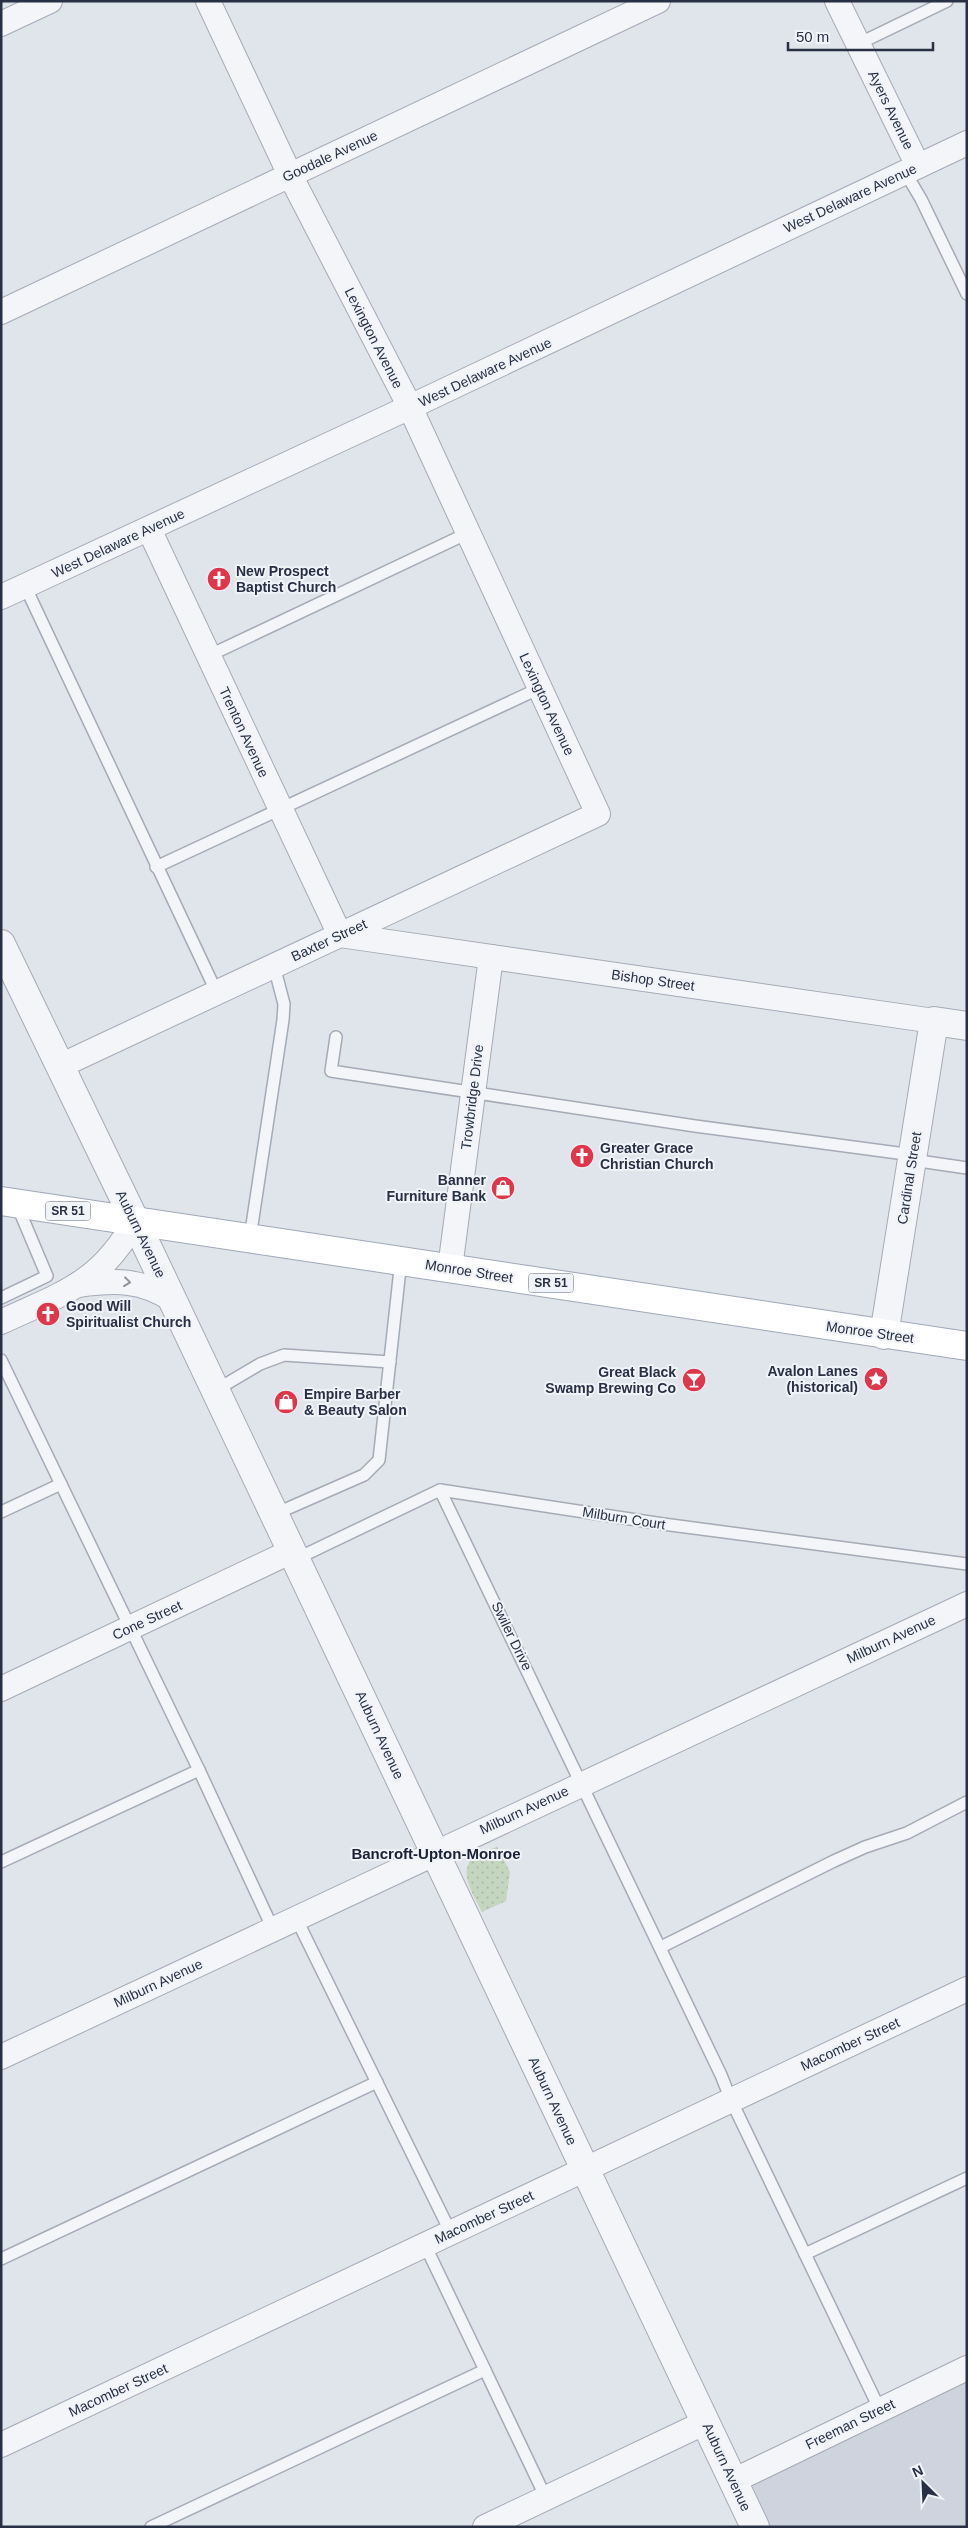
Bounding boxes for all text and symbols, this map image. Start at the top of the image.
scale bar [788,20,933,52]
text: 50 m [796,28,829,45]
street label: Ayers Avenue [865,68,917,152]
street label: Goodale Avenue [280,127,380,185]
street label: West Delaware Avenue [781,160,919,236]
street label: Lexington Avenue [342,285,406,391]
street label: West Delaware Avenue [416,334,554,410]
street label: West Delaware Avenue [49,505,187,581]
place label: New Prospect Baptist Church [236,563,336,595]
church icon: New Prospect Baptist Church [206,566,232,592]
street label: Lexington Avenue [516,650,578,758]
street label: Trenton Avenue [216,684,272,780]
street label: Baxter Street [289,915,370,965]
street label: Bishop Street [610,966,696,994]
street label: Trowbridge Drive [458,1043,486,1151]
street label: Cardinal Street [894,1131,924,1225]
place label: Greater Grace Christian Church [600,1140,714,1172]
church icon: Greater Grace Christian Church [569,1143,595,1169]
place label: Banner Furniture Bank [386,1172,487,1204]
shop icon: Banner Furniture Bank [490,1175,516,1201]
street label: Auburn Avenue [113,1188,169,1281]
road number: SR 51 [46,1202,90,1220]
street label: Monroe Street [424,1256,514,1286]
road number: SR 51 [528,1274,574,1292]
one-way arrow [123,1276,131,1287]
place label: Good Will Spiritualist Church [66,1298,191,1330]
church icon: Good Will Spiritualist Church [35,1301,61,1327]
street label: Monroe Street [825,1318,915,1346]
place label: Avalon Lanes (historical) [767,1363,858,1395]
place label: Great Black Swamp Brewing Co [545,1364,676,1396]
place icon: Avalon Lanes (historical) [863,1366,889,1392]
bar icon: Great Black Swamp Brewing Co [681,1367,707,1393]
place label: Empire Barber & Beauty Salon [304,1386,407,1418]
shop icon: Empire Barber & Beauty Salon [273,1389,299,1415]
street label: Milburn Court [581,1504,667,1532]
street label: Cone Street [110,1597,184,1643]
street label: Swiler Drive [488,1599,536,1673]
street label: Milburn Avenue [844,1611,938,1667]
street label: Auburn Avenue [353,1688,408,1782]
street label: Milburn Avenue [477,1782,571,1838]
district label: Bancroft-Upton-Monroe [351,1845,521,1862]
street label: Milburn Avenue [111,1955,205,2011]
street label: Macomber Street [798,2014,902,2074]
street label: Auburn Avenue [526,2054,581,2148]
street label: Macomber Street [432,2187,536,2247]
street label: Macomber Street [66,2360,170,2420]
street label: Freeman Street [803,2395,897,2453]
street label: Auburn Avenue [700,2420,755,2514]
north arrow [898,2458,948,2508]
text: N [910,2462,926,2480]

